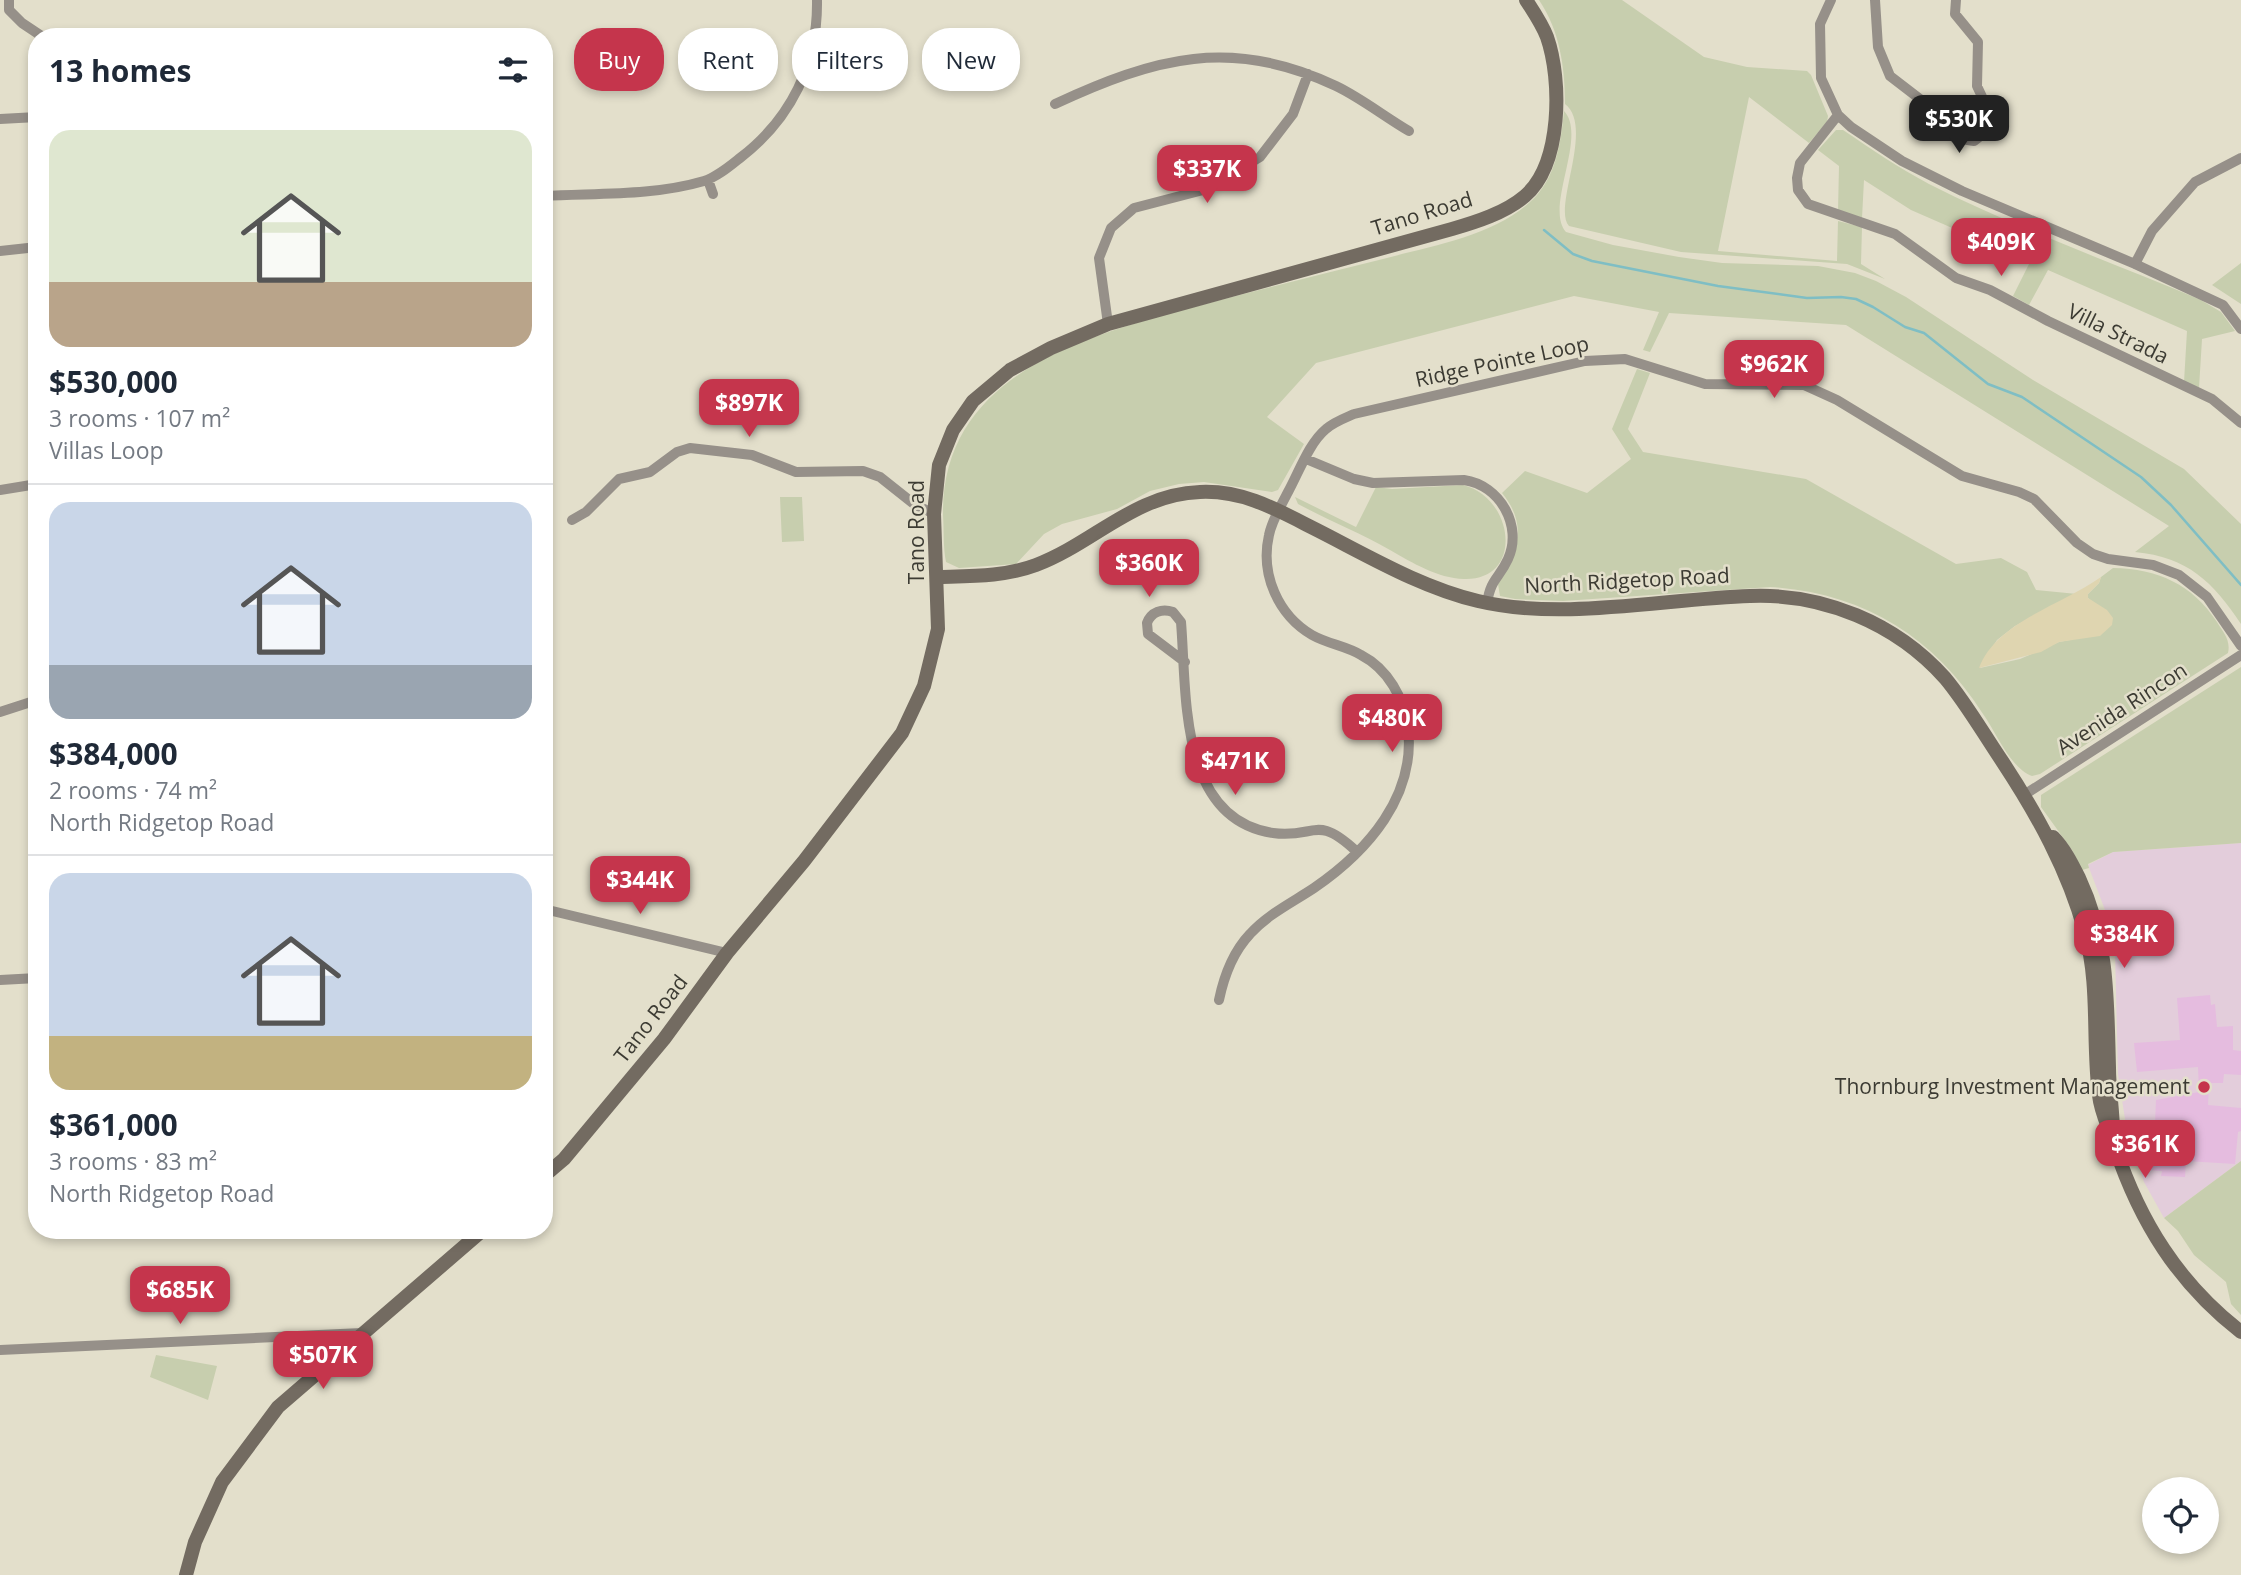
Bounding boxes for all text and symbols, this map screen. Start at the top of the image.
chip: Buy [574,28,664,91]
chip: Rent [678,28,778,91]
chip: Filters [792,28,908,91]
chip: New [922,28,1020,91]
text: 13 homes [49,50,192,91]
icon: filters [494,51,532,89]
pin: $530K [1910,96,2008,155]
text: $530K [1925,102,1993,134]
pin: $337K [1158,146,1256,205]
text: $337K [1173,152,1241,184]
icon: home [228,175,354,301]
street label: Tano Road [1368,184,1476,242]
pin: $409K [1952,218,2050,278]
text: $409K [1967,225,2035,257]
street label: Villa Strada [2063,297,2174,370]
street label: Ridge Pointe Loop [1412,329,1591,393]
pin: $962K [1725,340,1823,400]
text: $962K [1740,347,1808,379]
text: $530,000 [49,361,178,402]
pin: $897K [700,380,798,439]
text: $897K [715,386,783,418]
text: 3 rooms · 107 m² [49,402,230,434]
text: Villas Loop [49,434,164,466]
street label: Tano Road [902,480,930,584]
pin: $360K [1100,540,1198,599]
text: $360K [1115,546,1183,578]
icon: home [228,547,354,673]
street label: North Ridgetop Road [1524,561,1730,599]
street label: Avenida Rincon [2051,655,2192,761]
pin: $480K [1343,694,1441,754]
text: $480K [1358,701,1426,733]
text: $384,000 [49,733,178,774]
pin: $471K [1186,738,1284,797]
text: $471K [1201,744,1269,776]
text: 2 rooms · 74 m² [49,774,217,806]
text: North Ridgetop Road [49,806,274,838]
pin: $344K [591,856,689,916]
text: $344K [606,863,674,895]
pin: $384K [2075,911,2173,970]
text: $384K [2090,917,2158,949]
icon: home [228,918,354,1044]
street label: Tano Road [607,969,693,1068]
place label: Thornburg Investment Management [1835,1072,2190,1100]
marker: Thornburg Investment Management [2196,1079,2212,1095]
text: $361,000 [49,1104,178,1145]
pin: $361K [2096,1120,2194,1180]
text: $361K [2111,1127,2179,1159]
text: 3 rooms · 83 m² [49,1145,217,1177]
text: North Ridgetop Road [49,1177,274,1209]
pin: $685K [131,1266,229,1326]
text: $685K [146,1273,214,1305]
pin: $507K [274,1332,372,1391]
text: $507K [289,1338,357,1370]
map controls [2142,1477,2219,1554]
button: locate [2142,1477,2219,1554]

